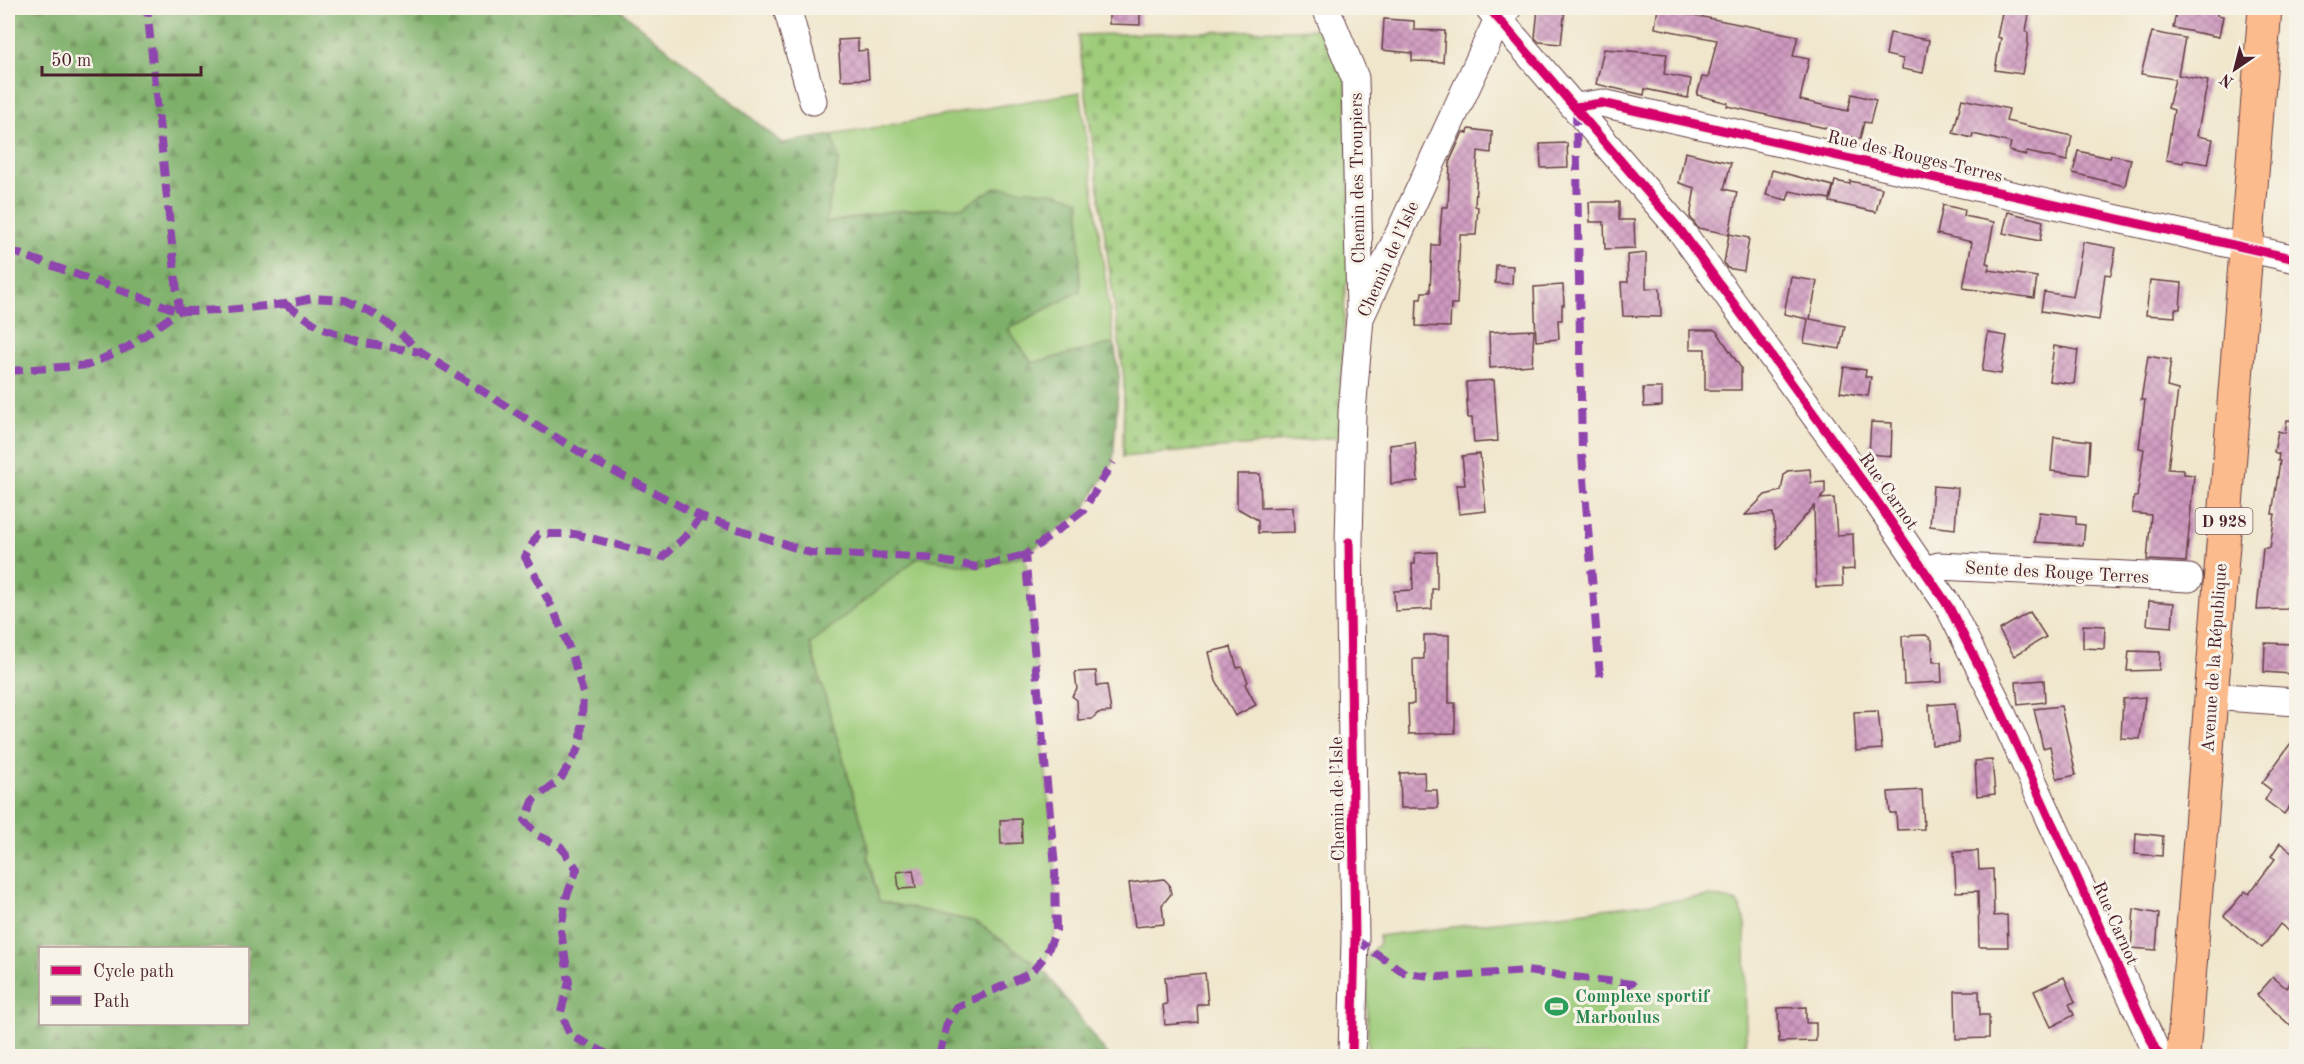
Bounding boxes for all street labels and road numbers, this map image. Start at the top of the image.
street label: Chemin des Troupiers [1348,92,1368,264]
street label: Rue des Rouges Terres [1825,128,2004,186]
street label: Chemin de l’Isle [1355,199,1422,320]
street label: Rue Carnot [1855,450,1921,533]
road number: D 928 [2196,508,2252,534]
street label: Sente des Rouge Terres [1964,559,2150,587]
street label: Avenue de la République [2199,563,2231,753]
street label: Chemin de l’Isle [1328,736,1348,861]
street label: Rue Carnot [2089,879,2141,968]

